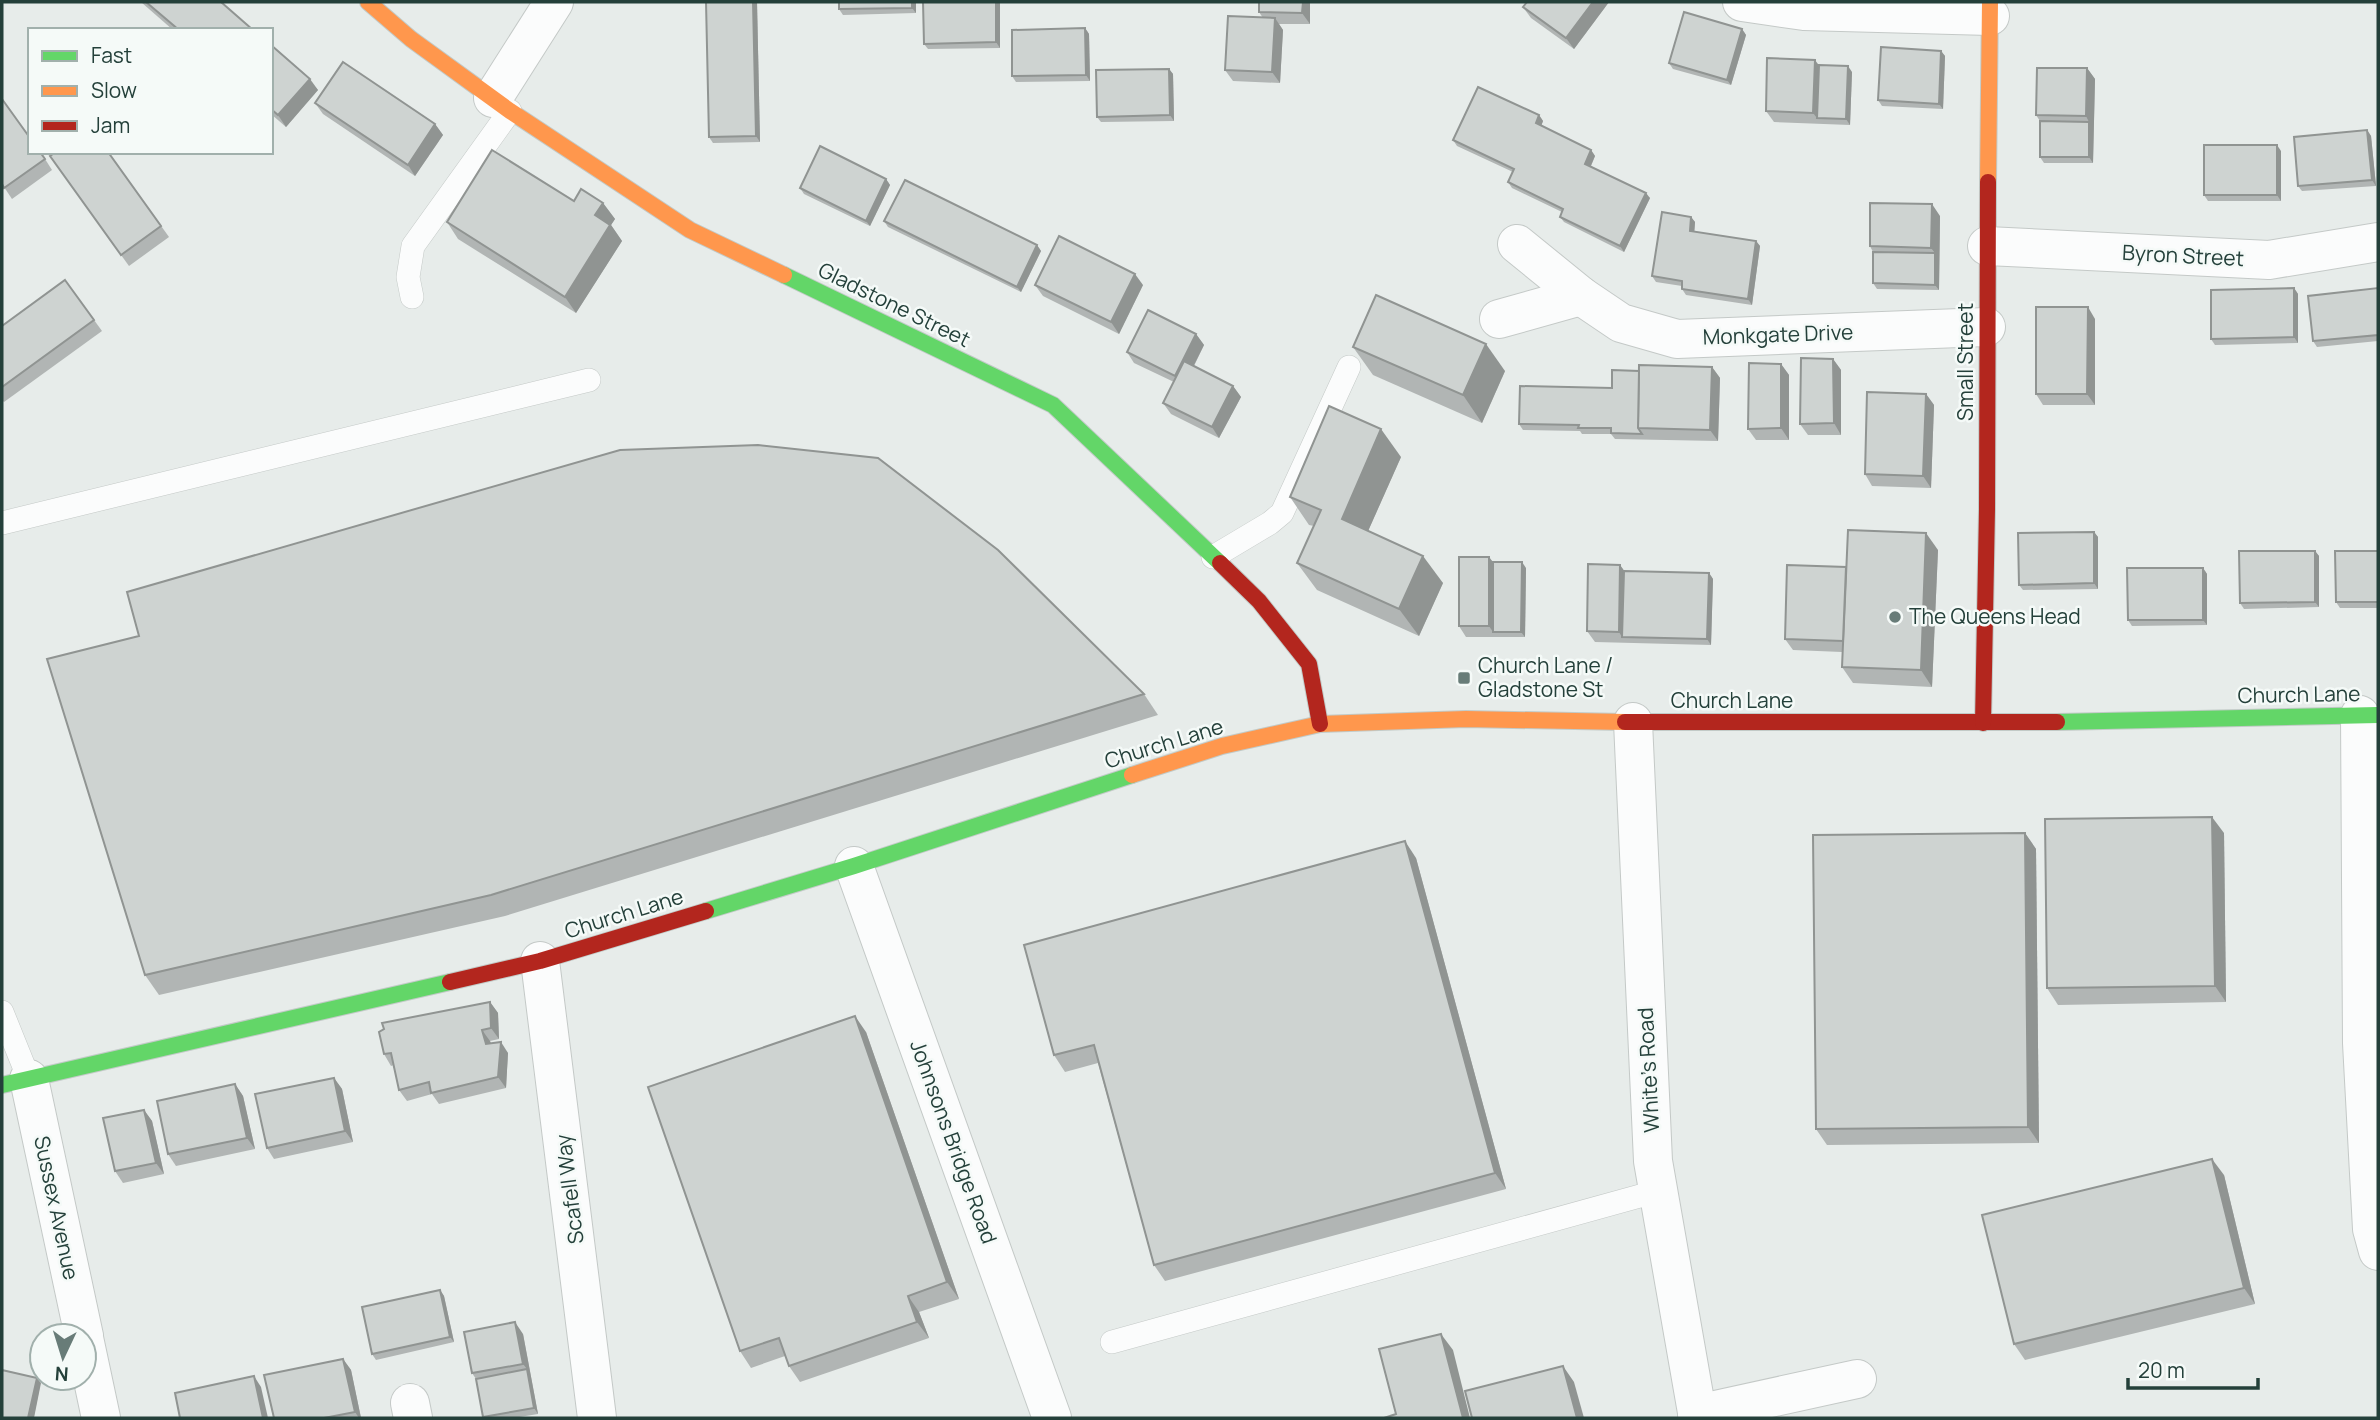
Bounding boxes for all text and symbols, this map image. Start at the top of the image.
legend [28,28,273,154]
text: Fast [91,41,132,69]
text: Slow [91,76,137,104]
text: Jam [91,111,130,139]
street label: Byron Street [2121,238,2245,272]
street label: Gladstone Street [814,255,975,353]
street label: Small Street [1951,303,1979,421]
street label: Monkgate Drive [1702,317,1854,351]
place label: The Queens Head [1909,602,2081,630]
marker: The Queens Head [1887,609,1903,625]
place label: Church Lane / Gladstone St [1478,651,1613,703]
marker: Church Lane / Gladstone St [1456,670,1472,686]
street label: Church Lane [2237,679,2361,709]
street label: Church Lane [1671,686,1793,714]
street label: Church Lane [1101,712,1226,774]
street label: Church Lane [561,882,686,944]
street label: White's Road [1631,1007,1665,1133]
street label: Johnsons Bridge Road [904,1036,1004,1247]
street label: Sussex Avenue [28,1133,86,1282]
street label: Scafell Way [548,1133,590,1246]
north arrow [28,1322,98,1392]
scale bar [2128,1346,2258,1390]
text: 20 m [2138,1356,2185,1384]
text: N [54,1361,70,1387]

